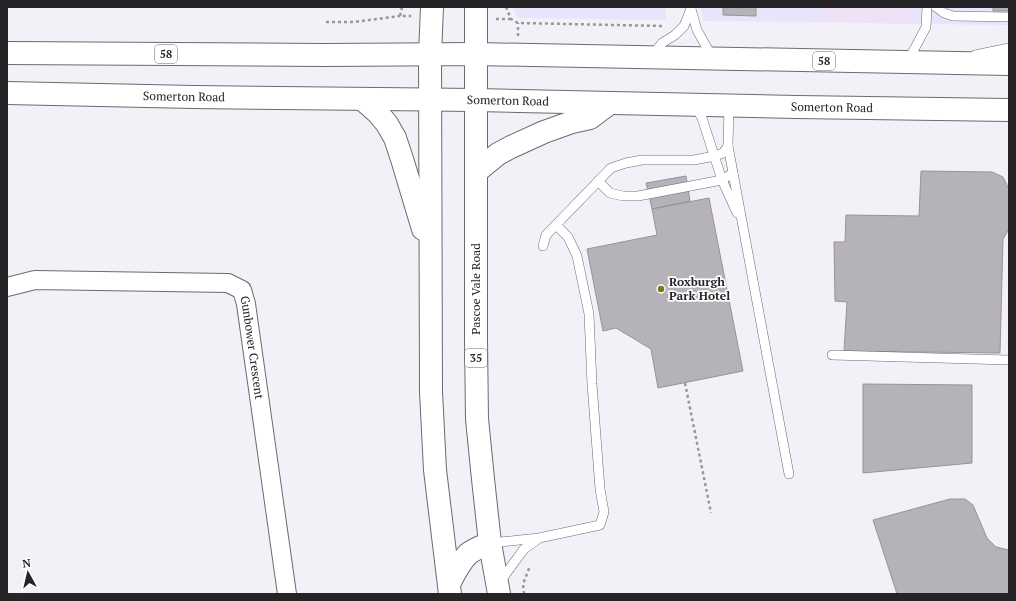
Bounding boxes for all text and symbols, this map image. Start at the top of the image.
road number: 58 [155,45,177,63]
road number: 58 [813,52,835,70]
street label: Somerton Road [143,88,225,104]
street label: Somerton Road [467,92,549,109]
street label: Somerton Road [791,99,873,115]
street label: Pascoe Vale Road [468,243,483,335]
place label: Roxburgh Park Hotel [669,274,730,303]
marker: Roxburgh Park Hotel [656,284,666,294]
street label: Gunbower Crescent [237,294,267,401]
road number: 35 [465,349,487,367]
north arrow [8,553,48,593]
text: N [22,555,32,571]

